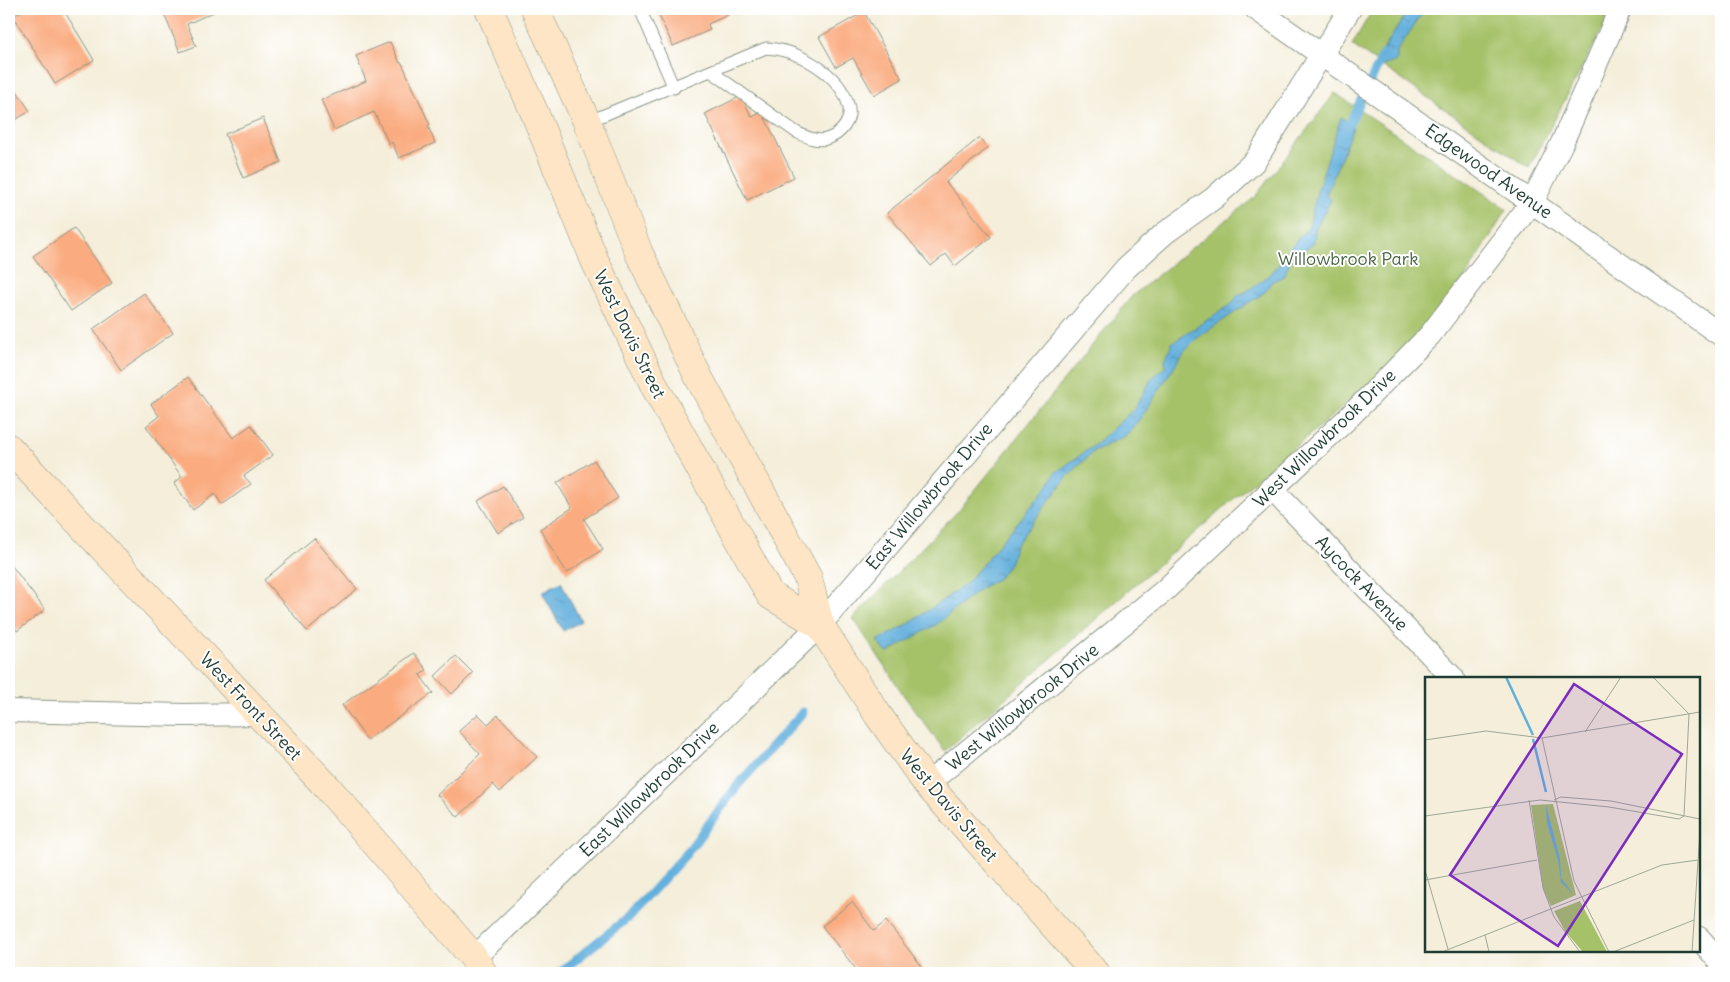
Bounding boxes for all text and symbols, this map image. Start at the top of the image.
street label: Edgewood Avenue [1421,118,1557,224]
park label: Willowbrook Park [1278,247,1418,270]
street label: West Davis Street [589,266,671,402]
street label: West Willowbrook Drive [1248,364,1400,512]
street label: East Willowbrook Drive [861,418,997,574]
street label: Aycock Avenue [1311,530,1413,636]
street label: West Willowbrook Drive [941,638,1103,776]
street label: West Front Street [195,647,307,765]
inset map [1425,677,1700,952]
street label: East Willowbrook Drive [574,716,724,862]
street label: West Davis Street [895,744,1003,866]

